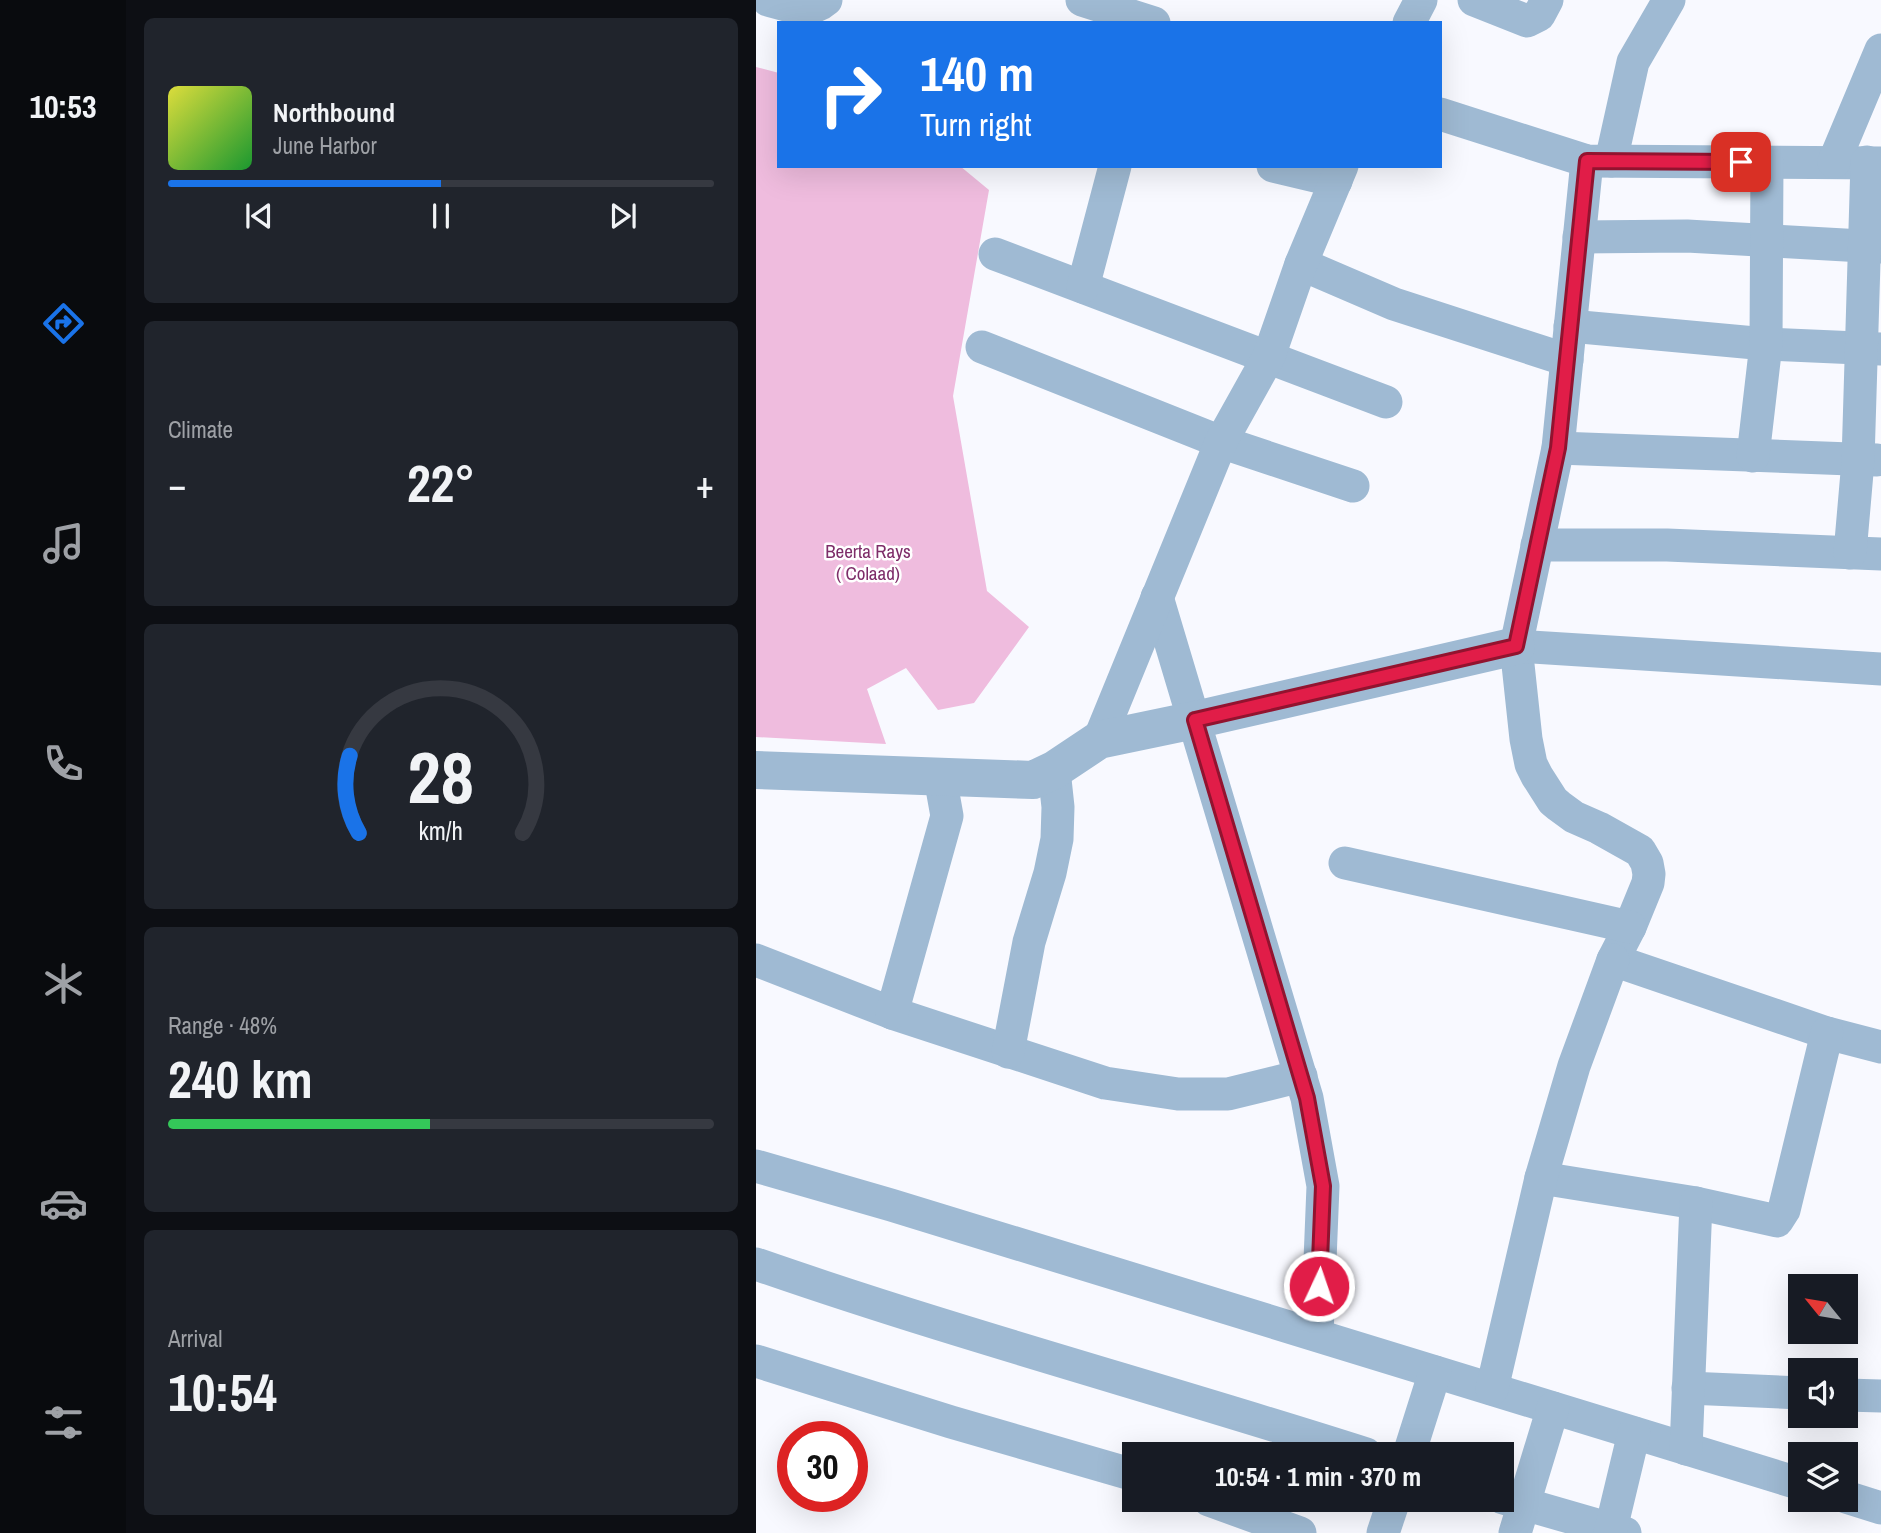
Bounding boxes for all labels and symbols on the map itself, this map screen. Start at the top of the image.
pin [1711,132,1771,192]
park label: Beerta Rays ( Colaad) [825,538,911,586]
position arrow [1282,1249,1356,1323]
north arrow [1788,1274,1858,1344]
speed limit sign: 30 [777,1421,868,1512]

